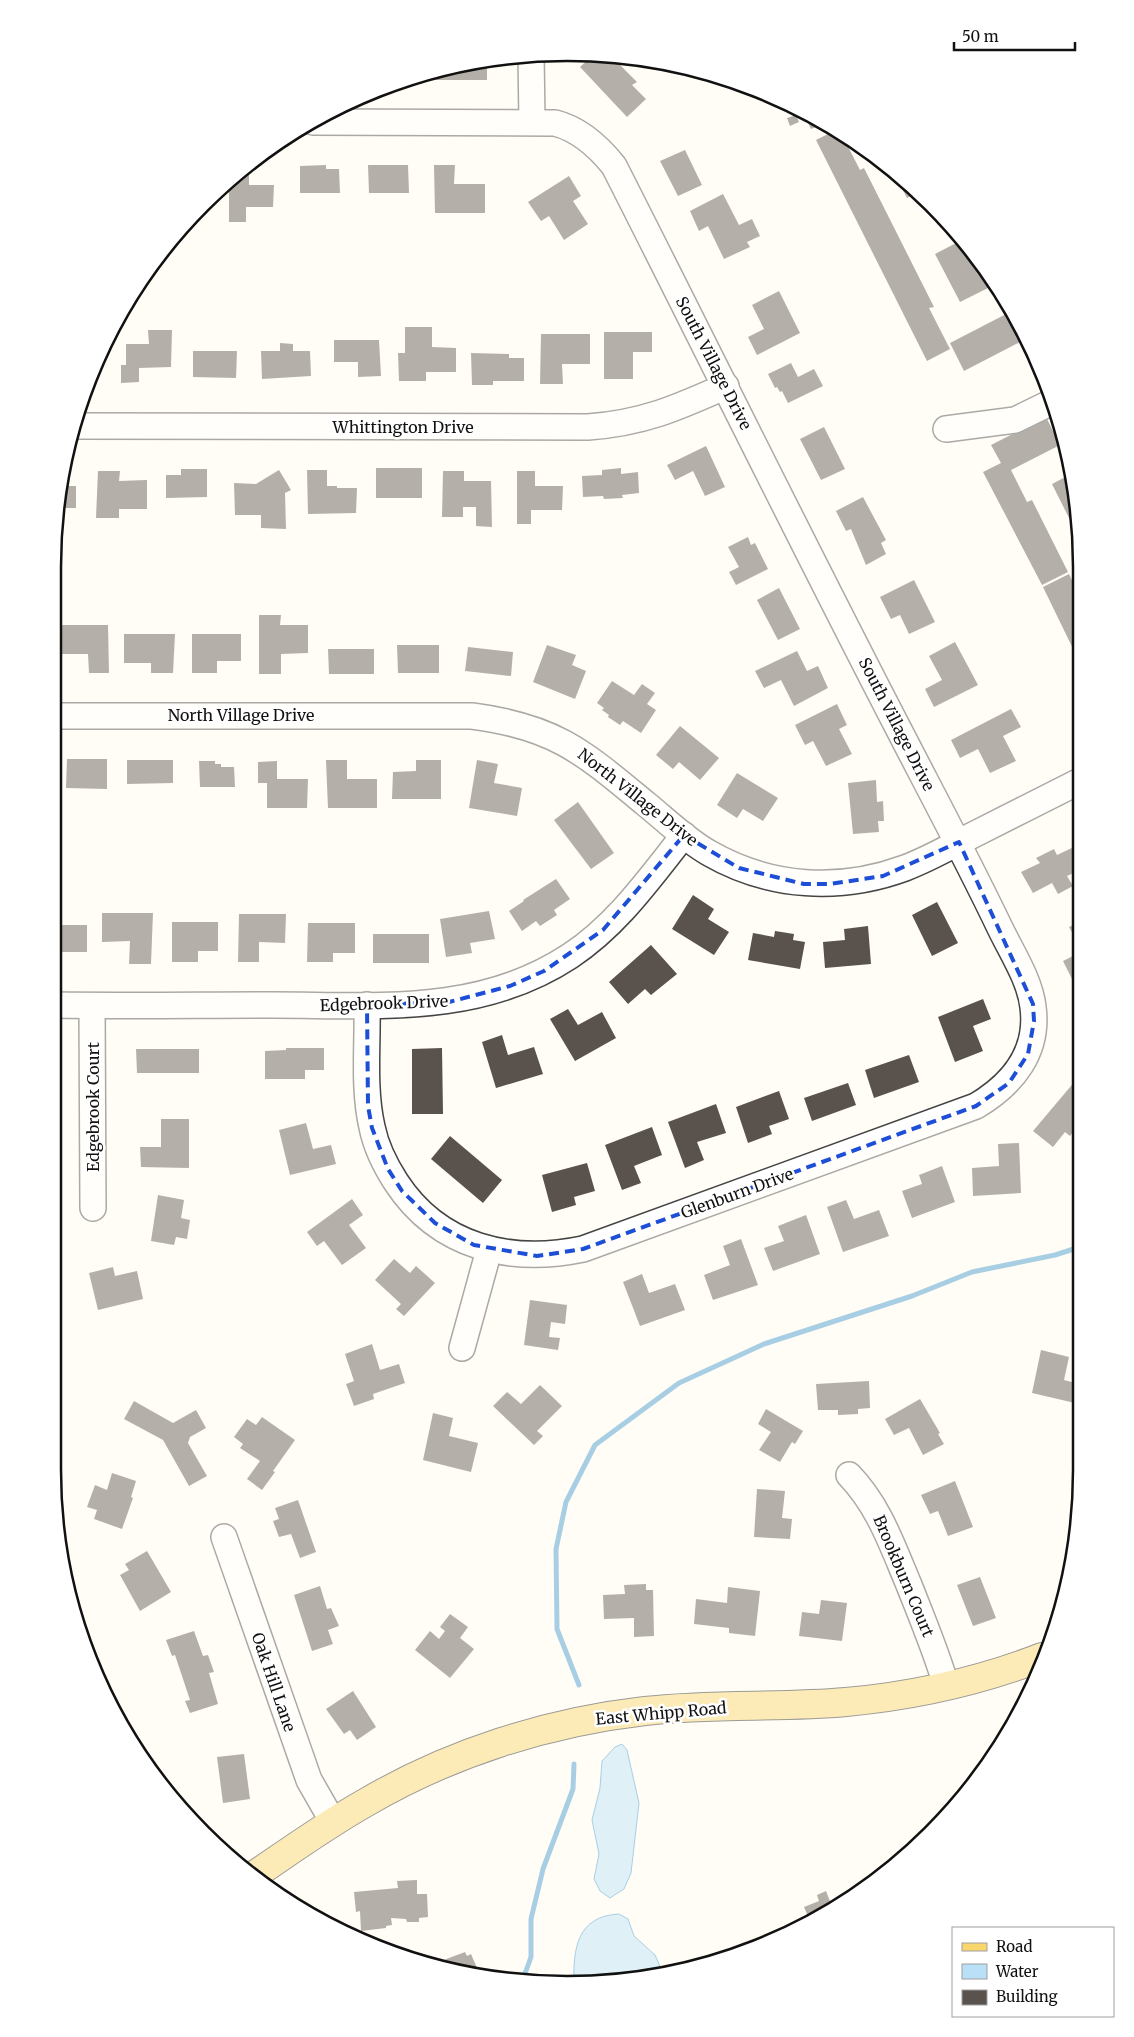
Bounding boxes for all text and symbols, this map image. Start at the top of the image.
scale bar [954,20,1075,52]
text: 50 m [962,27,999,46]
street label: South Village Drive [672,293,756,433]
street label: Whittington Drive [331,417,474,437]
street label: South Village Drive [855,654,939,794]
street label: North Village Drive [168,705,314,725]
street label: North Village Drive [574,744,702,850]
street label: Edgebrook Drive [319,991,449,1015]
street label: Edgebrook Court [83,1041,103,1172]
street label: Glenburn Drive [678,1163,796,1223]
street label: Brookburn Court [869,1512,939,1641]
street label: Oak Hill Lane [248,1630,300,1734]
street label: East Whipp Road [595,1697,728,1729]
legend [952,1927,1114,2017]
text: Road [996,1937,1032,1956]
text: Water [995,1962,1039,1981]
text: Building [996,1987,1058,2006]

